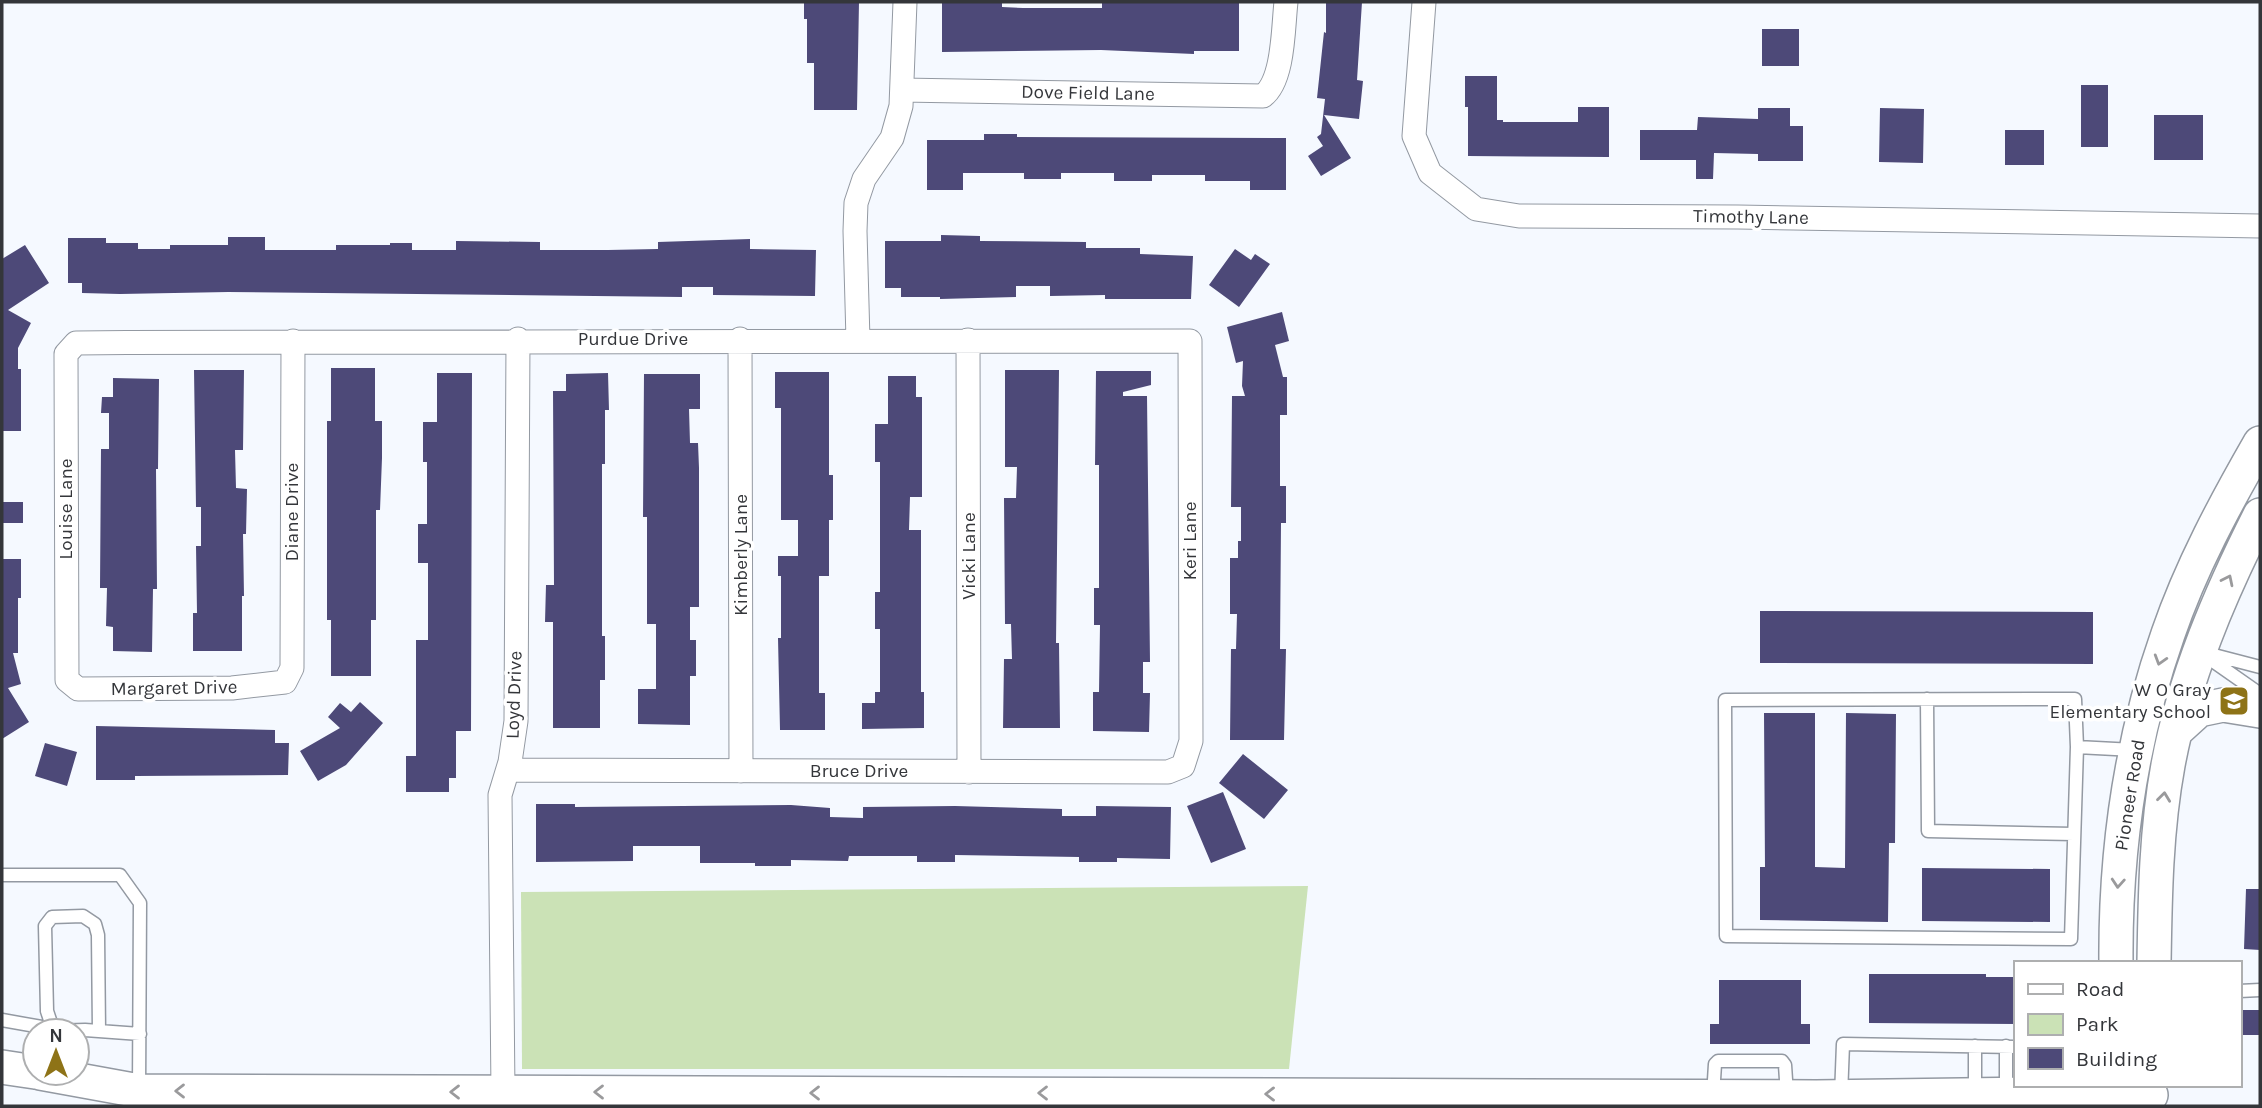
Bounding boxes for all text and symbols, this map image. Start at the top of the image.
street label: Dove Field Lane [1021,81,1155,105]
street label: Timothy Lane [1693,205,1809,229]
street label: Purdue Drive [578,328,688,350]
street label: Louise Lane [55,458,77,560]
street label: Diane Drive [281,463,303,561]
street label: Kimberly Lane [730,494,752,616]
street label: Keri Lane [1179,502,1201,580]
street label: Vicki Lane [958,512,980,600]
one-way arrow [2220,575,2234,587]
street label: Loyd Drive [501,651,527,739]
one-way arrow [2153,654,2168,666]
street label: Margaret Drive [110,676,238,700]
place label: W O Gray Elementary School [2050,679,2211,723]
school or university icon: W O Gray Elementary School [2217,684,2251,718]
street label: Pioneer Road [2110,738,2150,852]
street label: Bruce Drive [810,760,908,782]
one-way arrow [2157,791,2172,803]
one-way arrow [2111,878,2126,889]
legend [2014,961,2241,1087]
text: Road [2076,977,2124,1001]
text: Park [2076,1012,2119,1036]
north arrow [21,1017,91,1087]
text: N [49,1025,63,1047]
text: Building [2076,1047,2157,1071]
one-way arrow [174,1083,185,1099]
one-way arrow [449,1084,460,1100]
one-way arrow [593,1084,604,1100]
one-way arrow [809,1085,820,1101]
one-way arrow [1037,1085,1047,1101]
one-way arrow [1264,1086,1275,1102]

